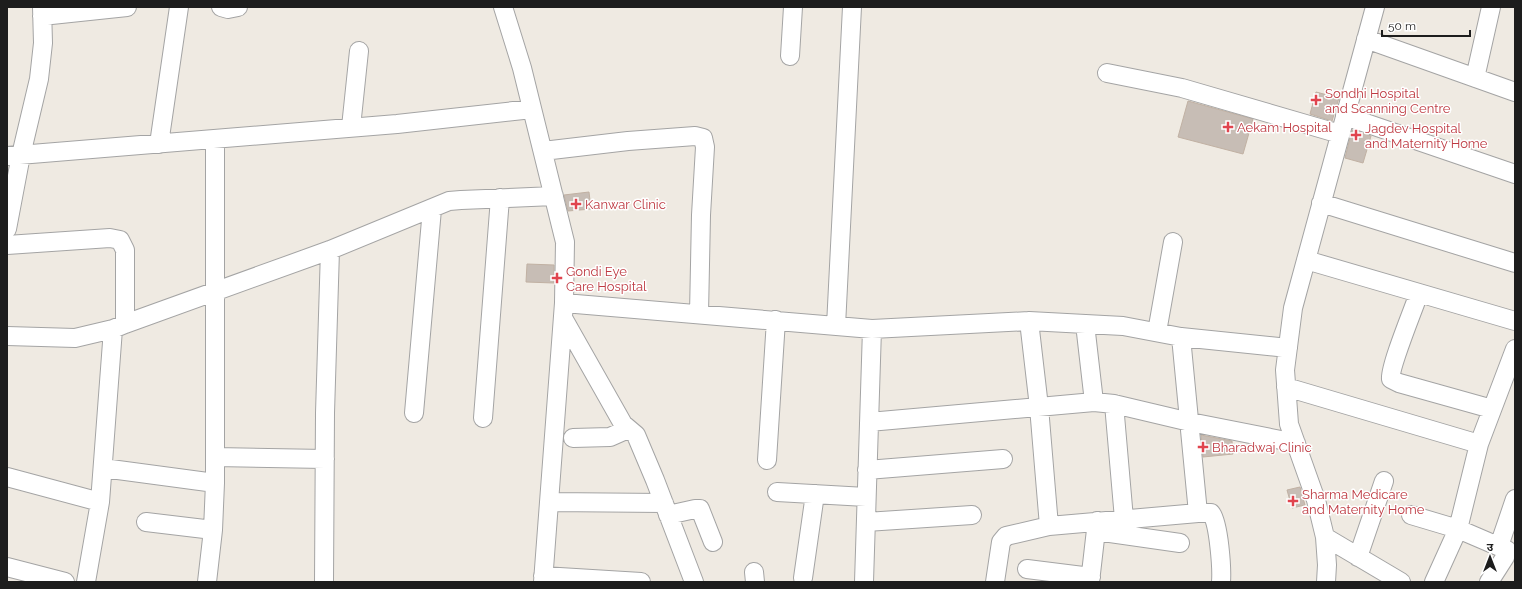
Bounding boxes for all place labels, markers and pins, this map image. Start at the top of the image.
place label: Sondhi Hospital and Scanning Centre [1325,86,1451,116]
marker: Sondhi Hospital and Scanning Centre [1310,94,1322,106]
place label: Aekam Hospital [1237,120,1332,135]
marker: Aekam Hospital [1222,121,1234,133]
place label: Jagdev Hospital and Maternity Home [1365,121,1488,151]
marker: Jagdev Hospital and Maternity Home [1350,129,1362,141]
place label: Kanwar Clinic [585,197,666,212]
marker: Kanwar Clinic [570,198,582,210]
place label: Gondi Eye Care Hospital [566,264,647,294]
marker: Gondi Eye Care Hospital [551,272,563,284]
place label: Bharadwaj Clinic [1212,440,1312,455]
marker: Bharadwaj Clinic [1197,441,1209,453]
place label: Sharma Medicare and Maternity Home [1302,487,1425,517]
marker: Sharma Medicare and Maternity Home [1287,495,1299,507]

